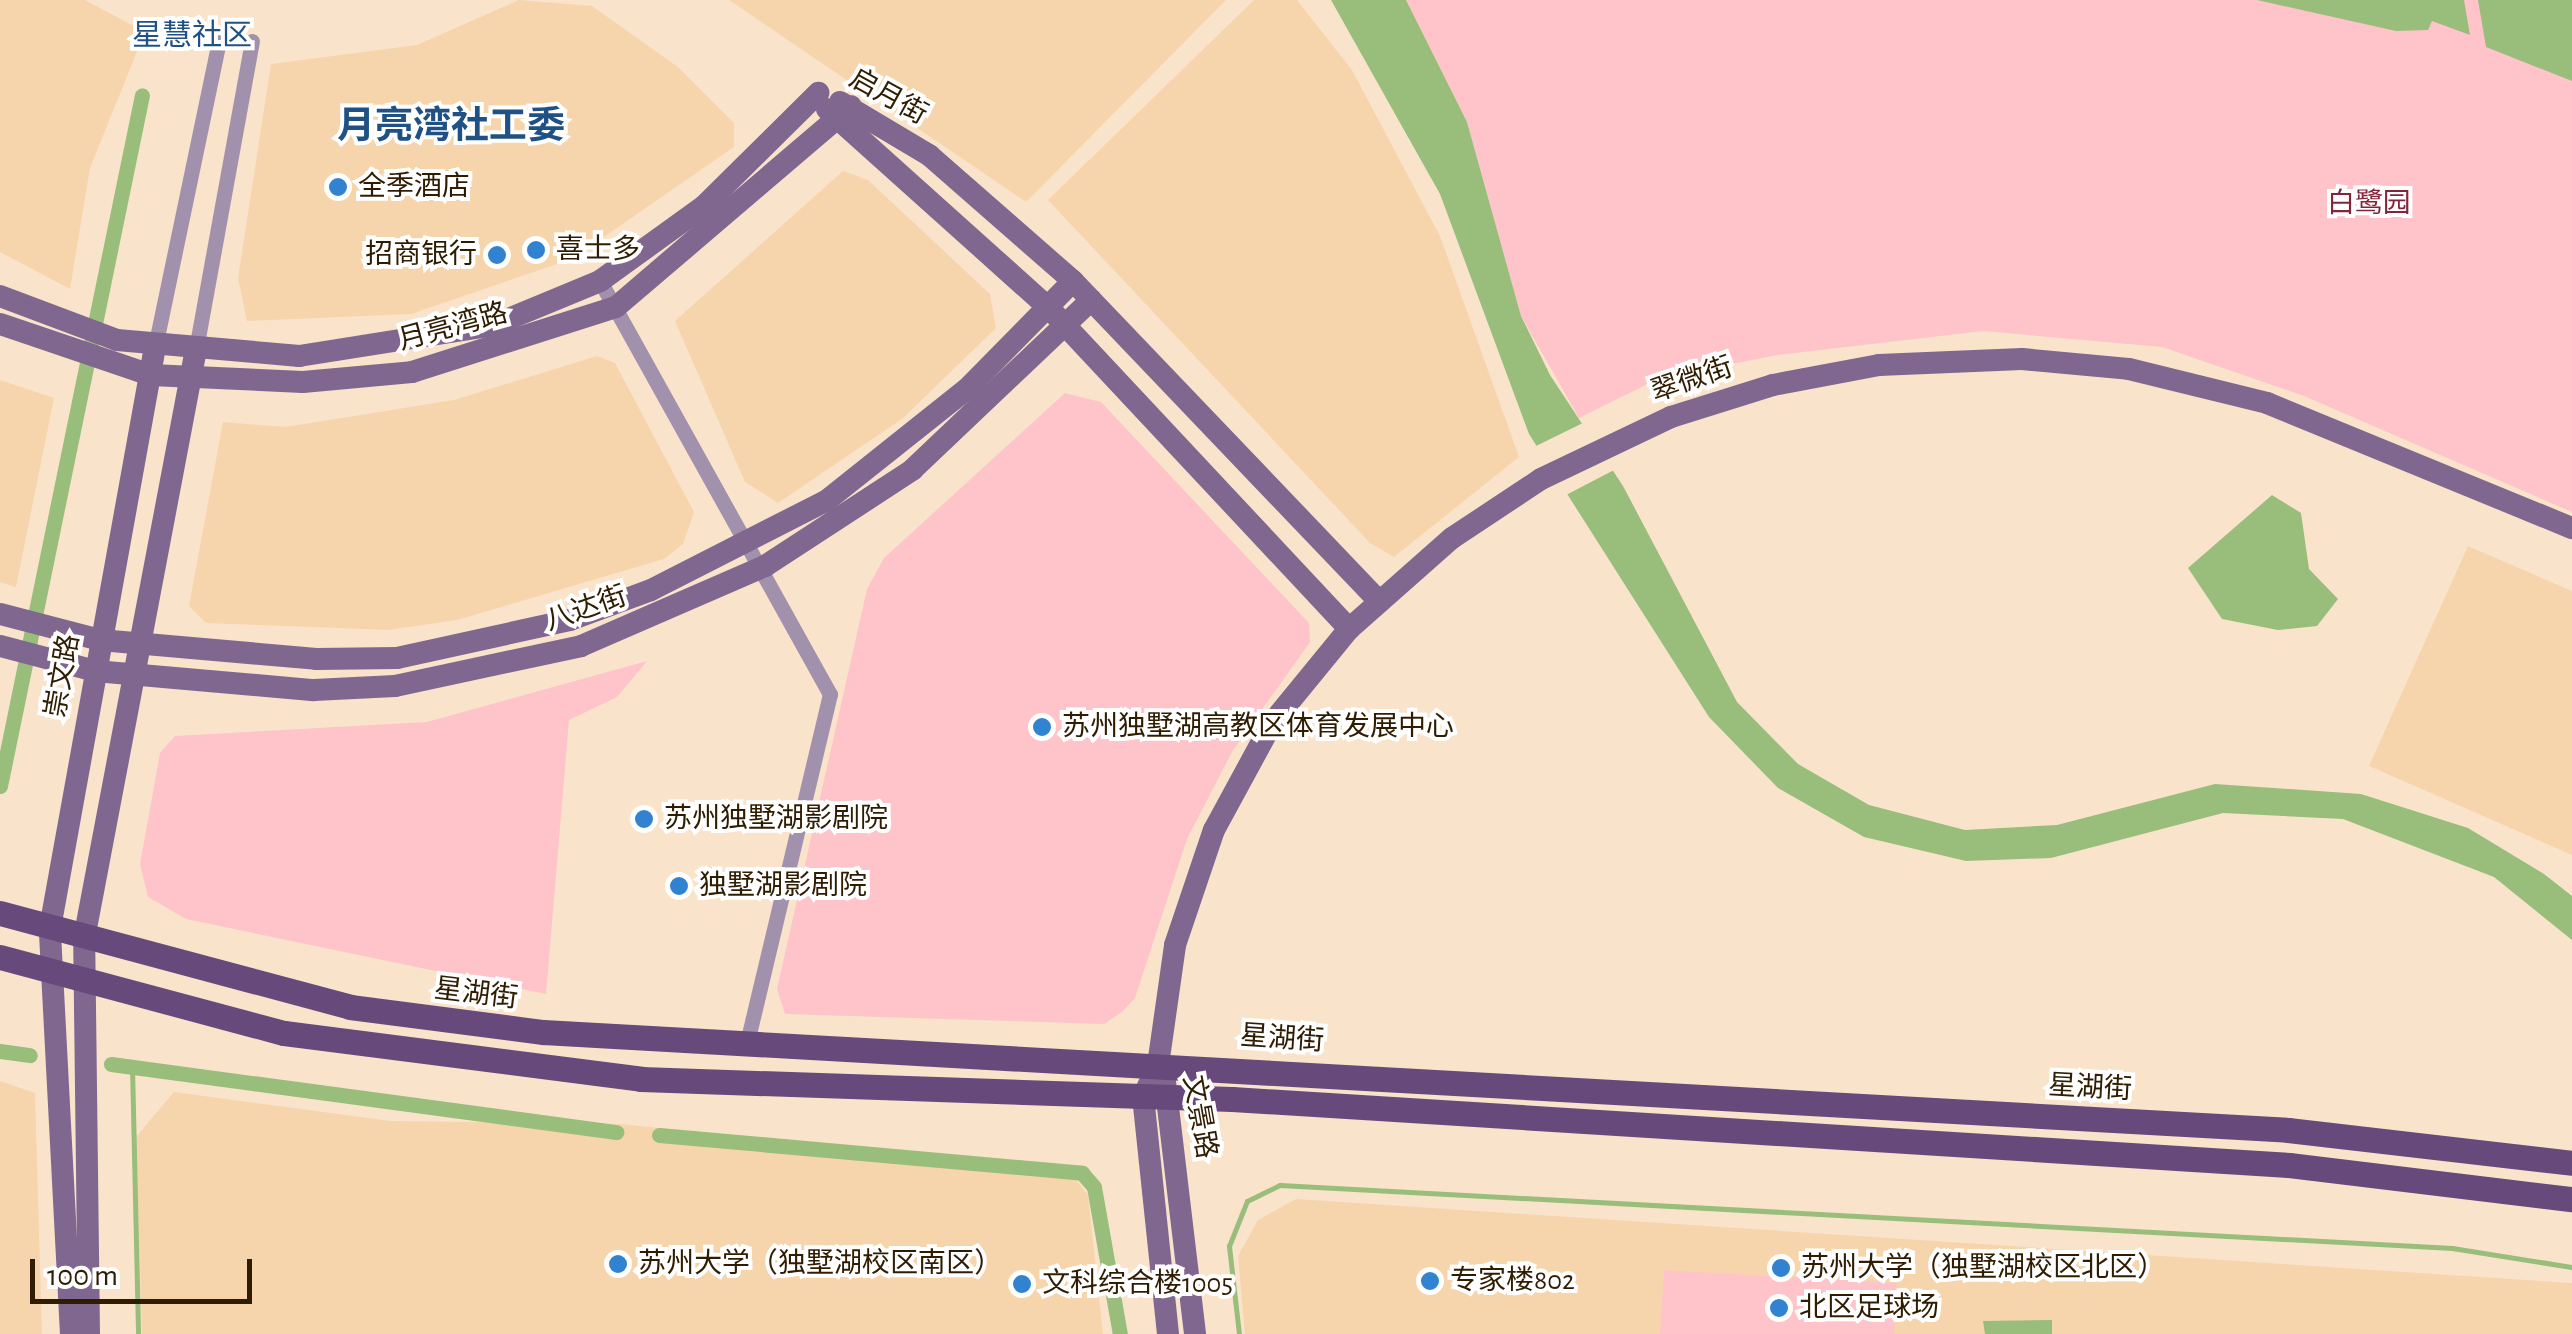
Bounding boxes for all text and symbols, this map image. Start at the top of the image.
district label: 星慧社区 [132,18,252,54]
street label: 启月街 [843,62,933,132]
district label: 月亮湾社工委 [337,105,565,151]
place label: 全季酒店 [358,170,470,204]
marker: 全季酒店 [327,176,349,198]
park label: 白鹭园 [2327,187,2411,221]
place label: 喜士多 [556,233,640,267]
place label: 招商银行 [365,238,477,272]
marker: 喜士多 [525,239,547,261]
marker: 招商银行 [486,244,508,266]
street label: 月亮湾路 [395,296,511,358]
street label: 翠微街 [1647,350,1737,410]
street label: 八达街 [541,579,631,639]
street label: 崇文路 [39,632,87,720]
place label: 苏州独墅湖高教区体育发展中心 [1062,710,1454,744]
marker: 苏州独墅湖高教区体育发展中心 [1031,716,1053,738]
place label: 苏州独墅湖影剧院 [664,802,888,836]
marker: 苏州独墅湖影剧院 [633,808,655,830]
place label: 独墅湖影剧院 [699,869,867,903]
marker: 独墅湖影剧院 [668,875,690,897]
street label: 星湖街 [432,972,520,1016]
street label: 星湖街 [1239,1019,1325,1059]
street label: 星湖街 [2047,1069,2133,1107]
street label: 文景路 [1175,1073,1223,1161]
scale bar [35,1239,258,1301]
place label: 苏州大学（独墅湖校区南区） [638,1247,1002,1281]
place label: 苏州大学（独墅湖校区北区） [1801,1251,2165,1285]
marker: 苏州大学（独墅湖校区南区） [607,1253,629,1275]
marker: 苏州大学（独墅湖校区北区） [1770,1257,1792,1279]
text: 100 m [47,1261,118,1291]
place label: 专家楼802 [1450,1264,1575,1298]
place label: 文科综合楼1005 [1042,1267,1233,1301]
marker: 专家楼802 [1419,1270,1441,1292]
marker: 文科综合楼1005 [1011,1273,1033,1295]
place label: 北区足球场 [1799,1291,1939,1325]
marker: 北区足球场 [1768,1297,1790,1319]

